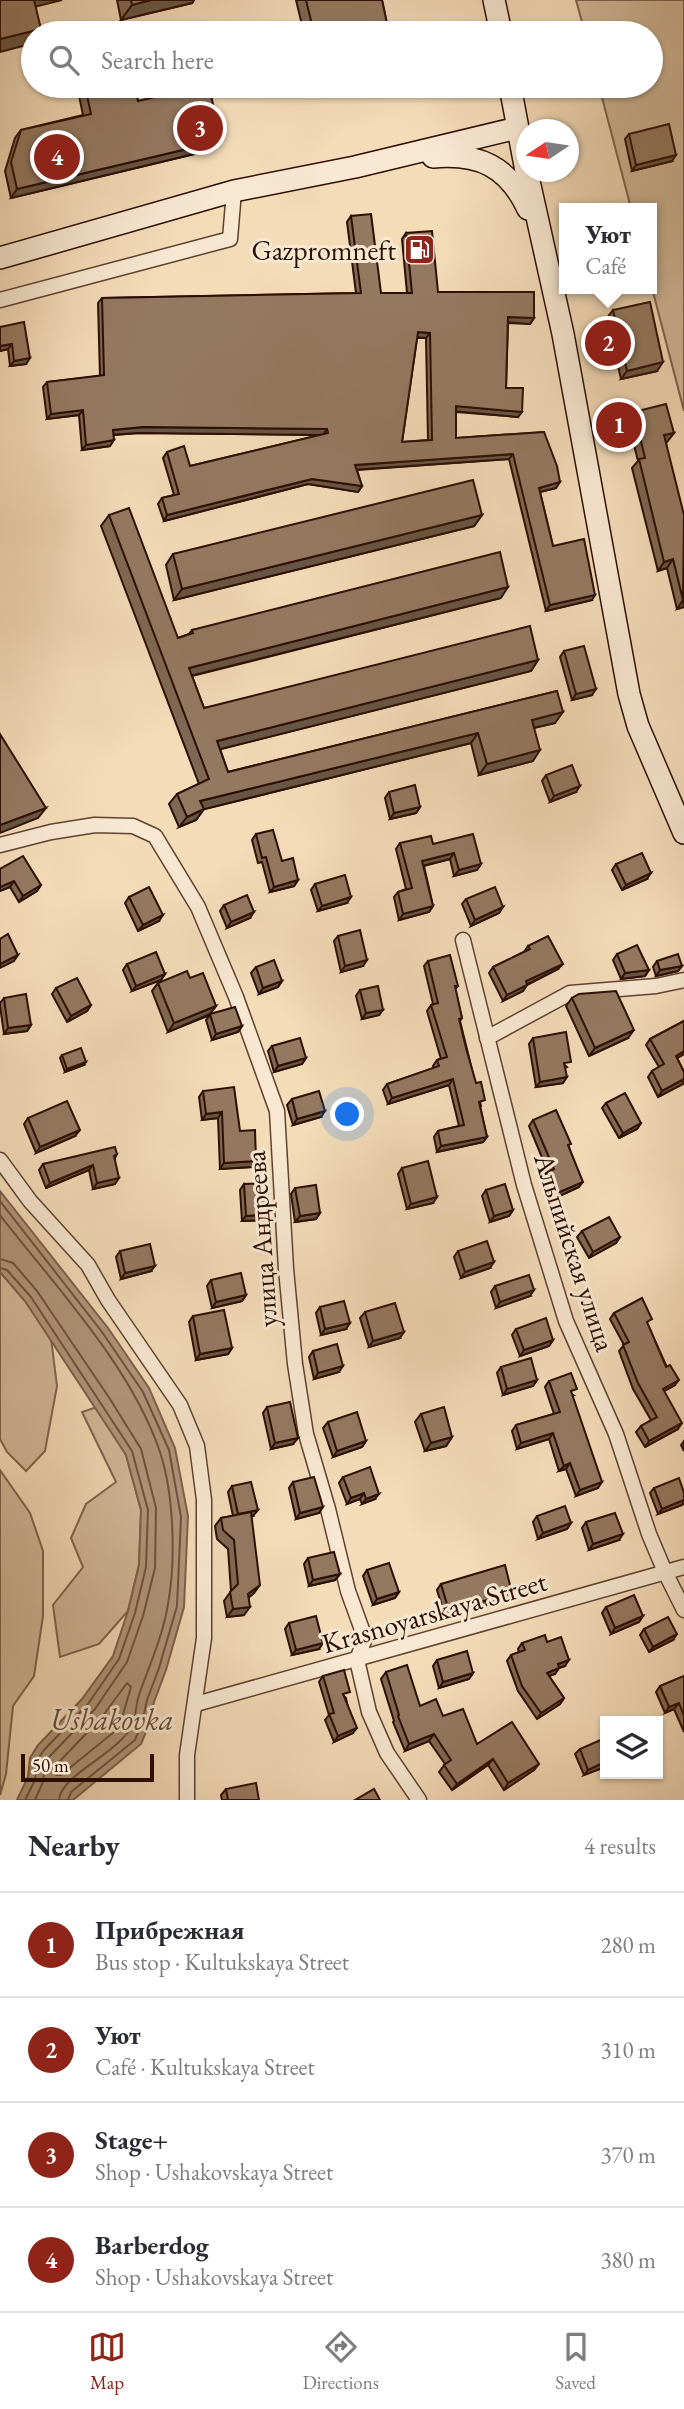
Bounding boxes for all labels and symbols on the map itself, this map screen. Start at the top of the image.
pin: 3 [177,102,223,154]
north arrow [516,119,579,182]
pin: 4 [34,131,80,183]
place label: Gazpromneft [251,232,396,268]
fuel station icon: Gazpromneft [402,233,436,267]
pin: 2 [585,317,631,369]
pin: 1 [596,399,642,451]
your location [330,1097,364,1131]
street label: Альпийская улица [526,1148,624,1356]
street label: улица Андреева [237,1149,285,1328]
street label: Krasnoyarskaya Street [317,1563,551,1661]
water label: Ushakovka [50,1700,174,1739]
scale bar [21,1751,154,1783]

